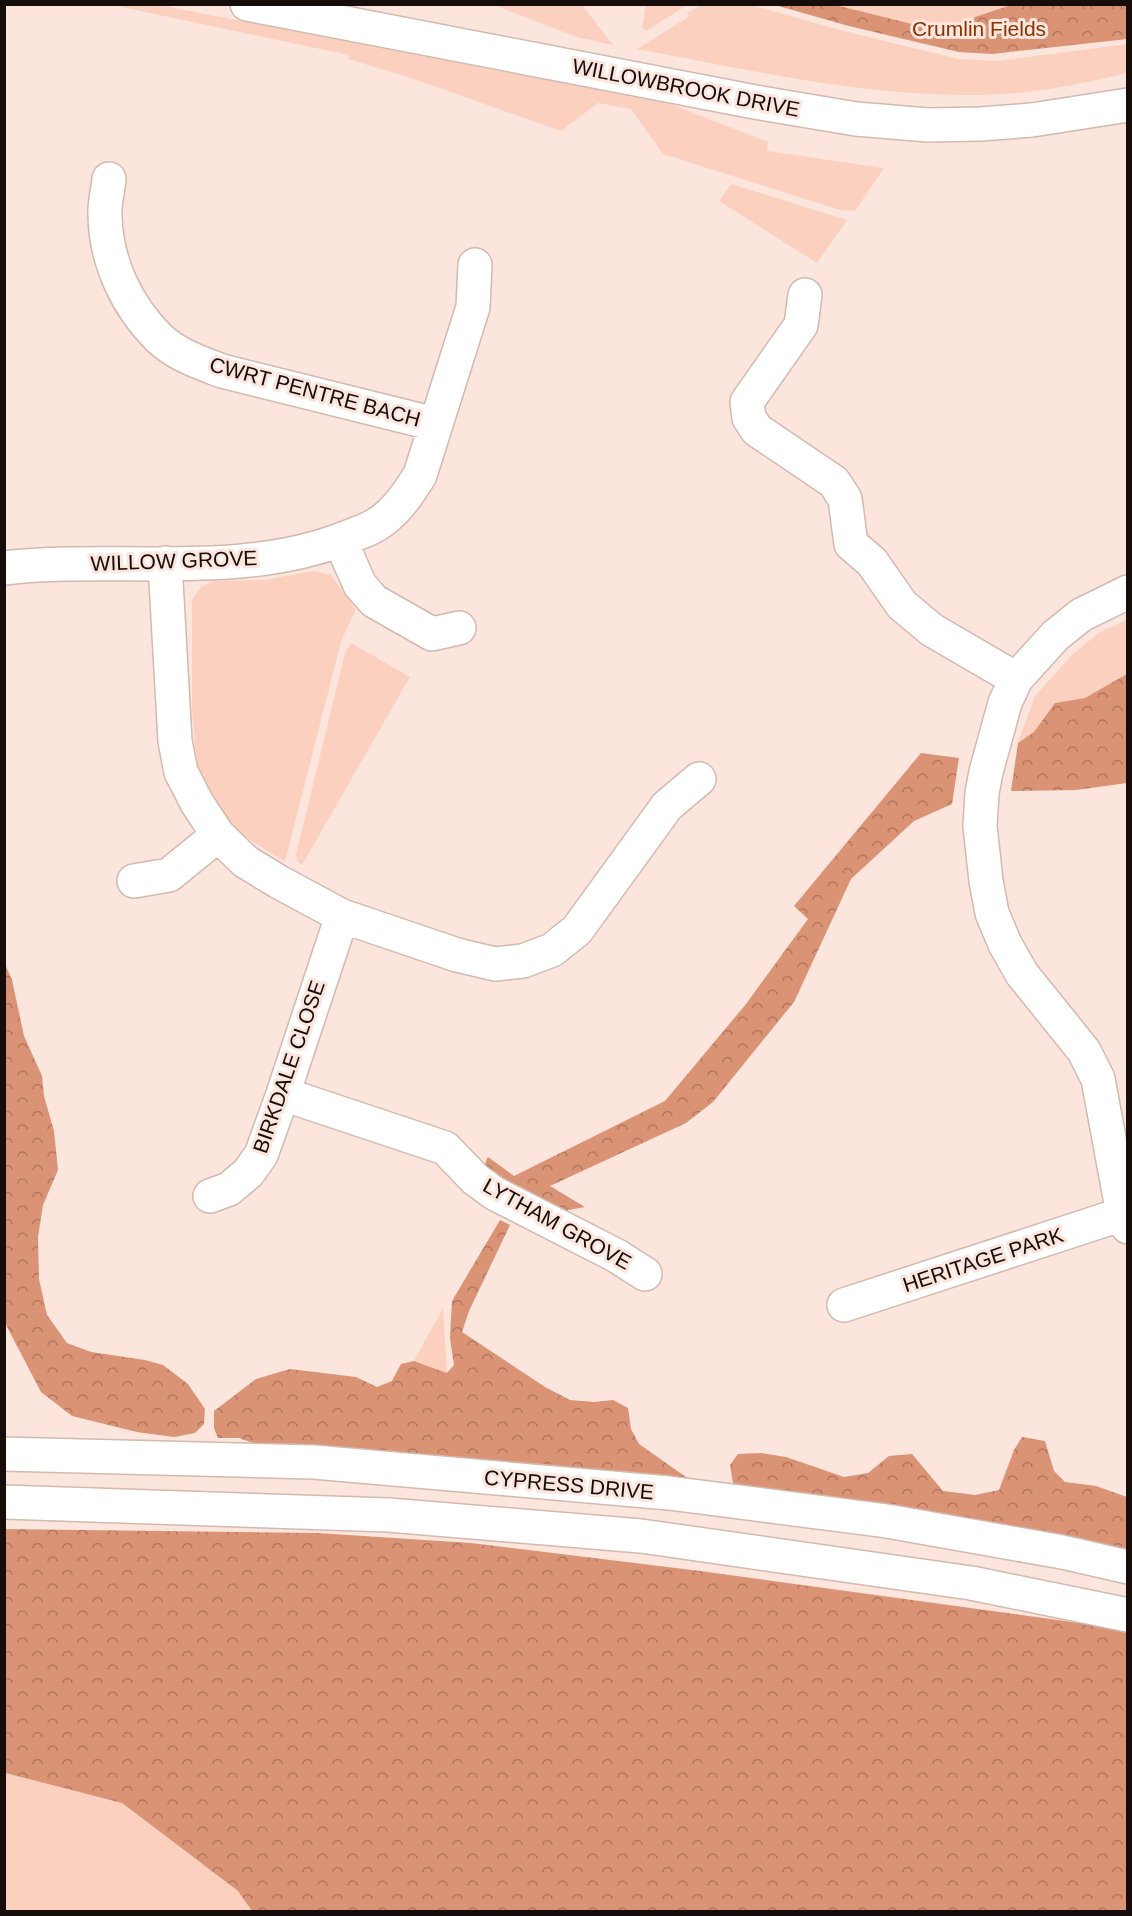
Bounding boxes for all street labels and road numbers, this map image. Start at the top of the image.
street label: WILLOWBROOK DRIVE [571,54,802,121]
street label: CWRT PENTRE BACH [207,352,423,431]
street label: WILLOW GROVE [90,546,258,575]
street label: BIRKDALE CLOSE [248,978,329,1156]
street label: LYTHAM GROVE [479,1173,635,1274]
street label: HERITAGE PARK [900,1223,1066,1296]
street label: CYPRESS DRIVE [483,1466,655,1503]

